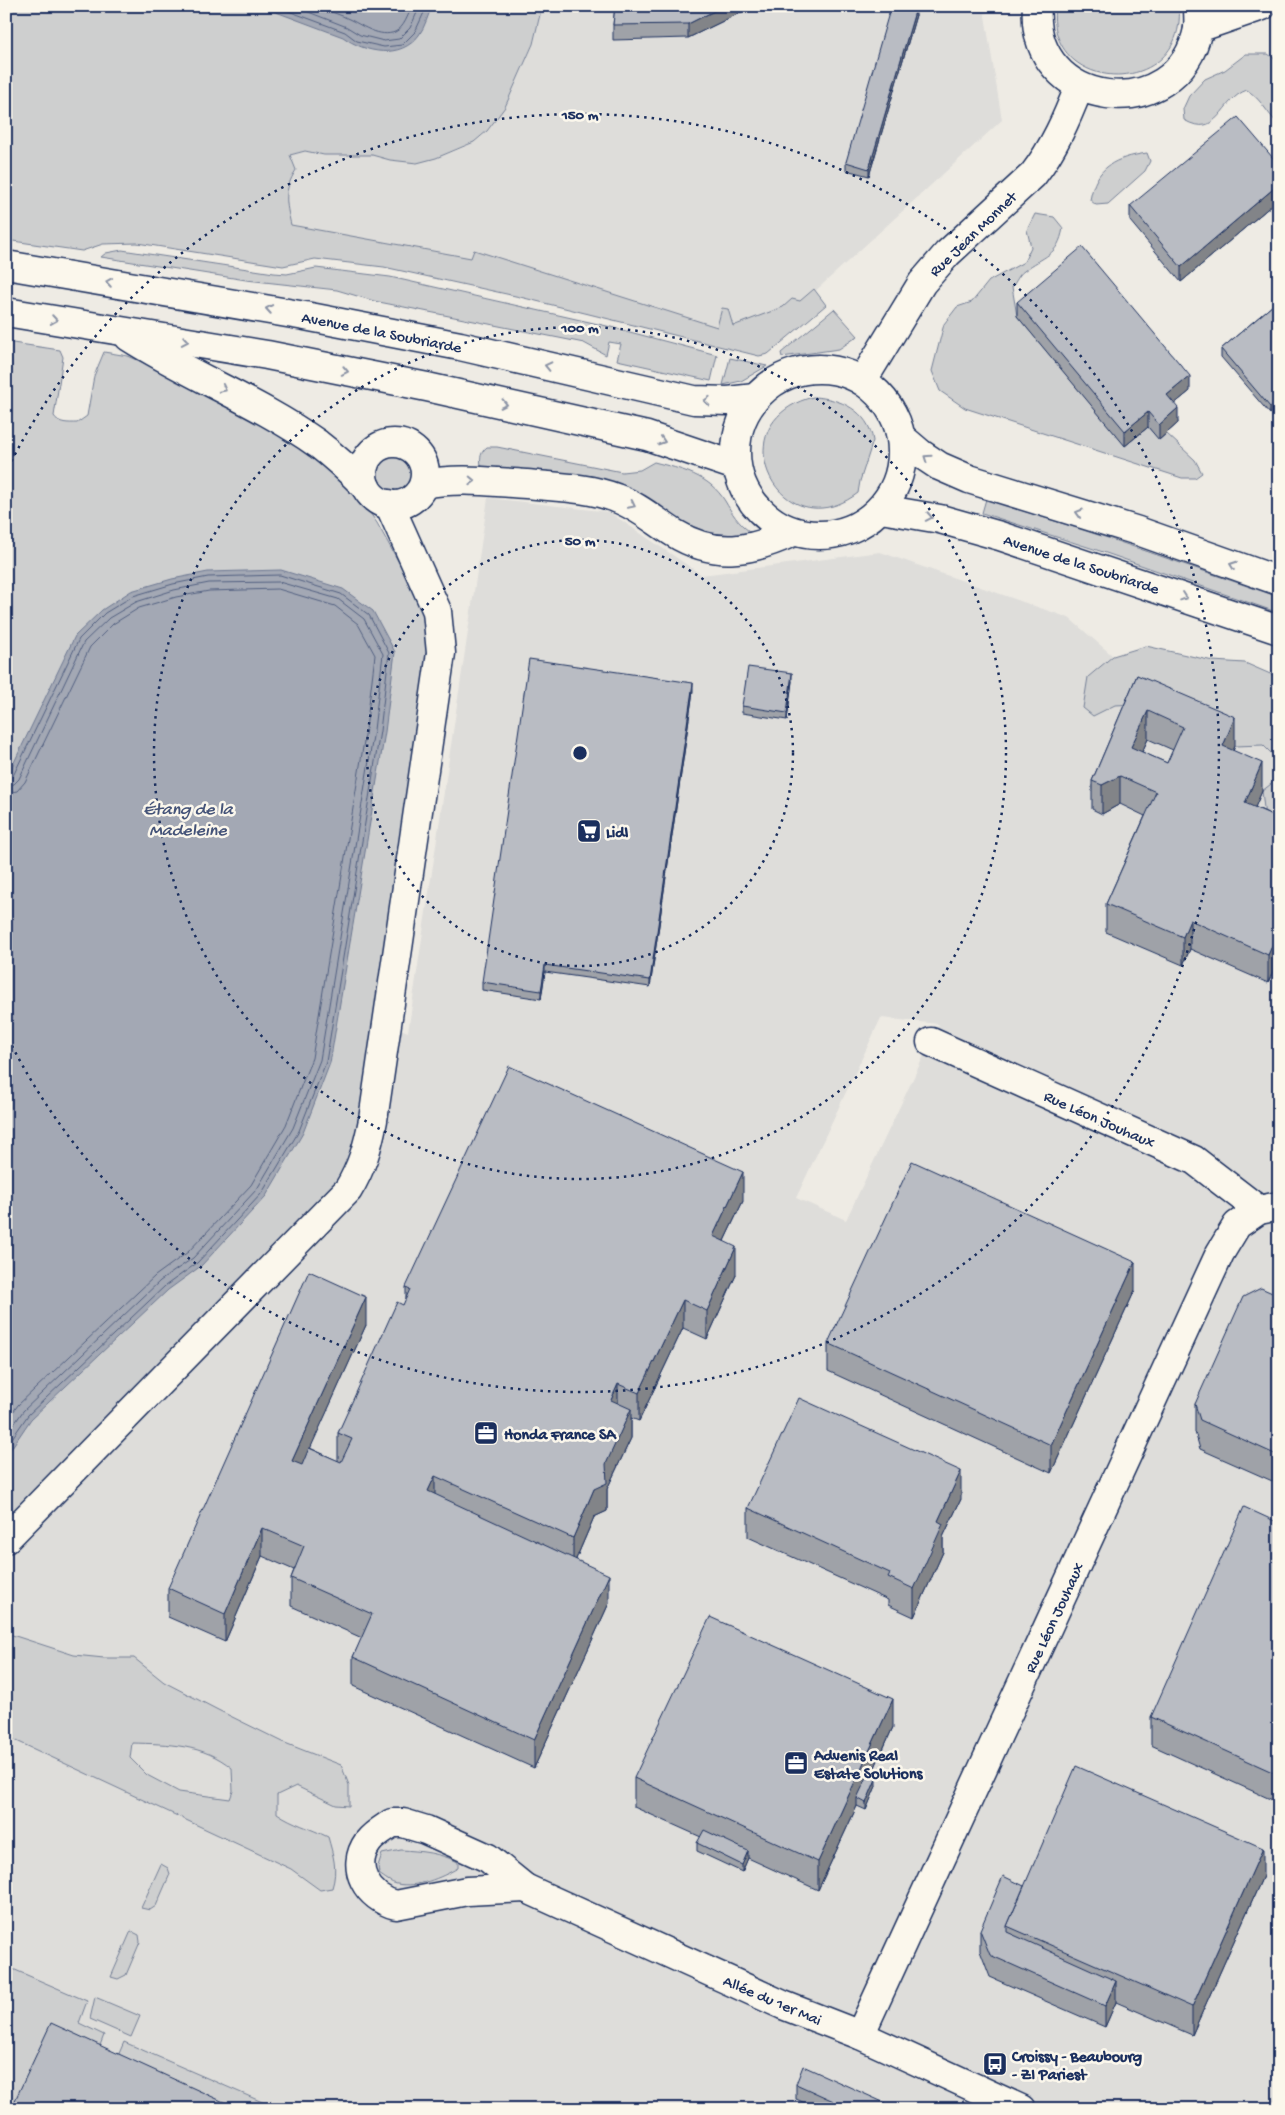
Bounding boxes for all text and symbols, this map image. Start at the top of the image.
text: 150 m [561,107,599,125]
street label: Rue Jean Monnet [927,188,1023,282]
one-way arrow [105,277,113,287]
one-way arrow [265,305,273,315]
street label: Avenue de la Soubriarde [300,310,464,359]
one-way arrow [50,314,59,324]
text: 100 m [560,320,599,338]
one-way arrow [181,336,189,346]
one-way arrow [544,361,553,372]
one-way arrow [340,365,349,375]
one-way arrow [218,383,227,393]
one-way arrow [703,395,711,406]
one-way arrow [499,398,508,409]
one-way arrow [658,435,666,445]
one-way arrow [923,454,932,464]
one-way arrow [469,475,477,486]
one-way arrow [627,499,636,509]
one-way arrow [1075,508,1083,518]
one-way arrow [925,511,934,521]
street label: Avenue de la Soubriarde [1001,532,1162,601]
text: 50 m [565,533,596,551]
one-way arrow [1229,561,1238,571]
one-way arrow [1180,591,1188,601]
centre of rings [571,744,589,762]
water label: Étang de la Madeleine [143,800,234,842]
supermarket icon: Lidl [576,818,602,844]
place label: Lidl [606,825,629,844]
street label: Rue Léon Jouhaux [1040,1088,1158,1154]
office icon: Honda France SA [473,1420,499,1446]
place label: Honda France SA [504,1427,617,1446]
street label: Rue Léon Jouhaux [1022,1560,1090,1677]
place label: Advenis Real Estate Solutions [813,1748,924,1785]
office icon: Advenis Real Estate Solutions [783,1750,809,1776]
street label: Allée du 1er Mai [720,1973,824,2031]
place label: Croissy - Beaubourg - ZI Pariest [1011,2049,1142,2086]
bus stop icon: Croissy - Beaubourg - ZI Pariest [982,2051,1008,2077]

